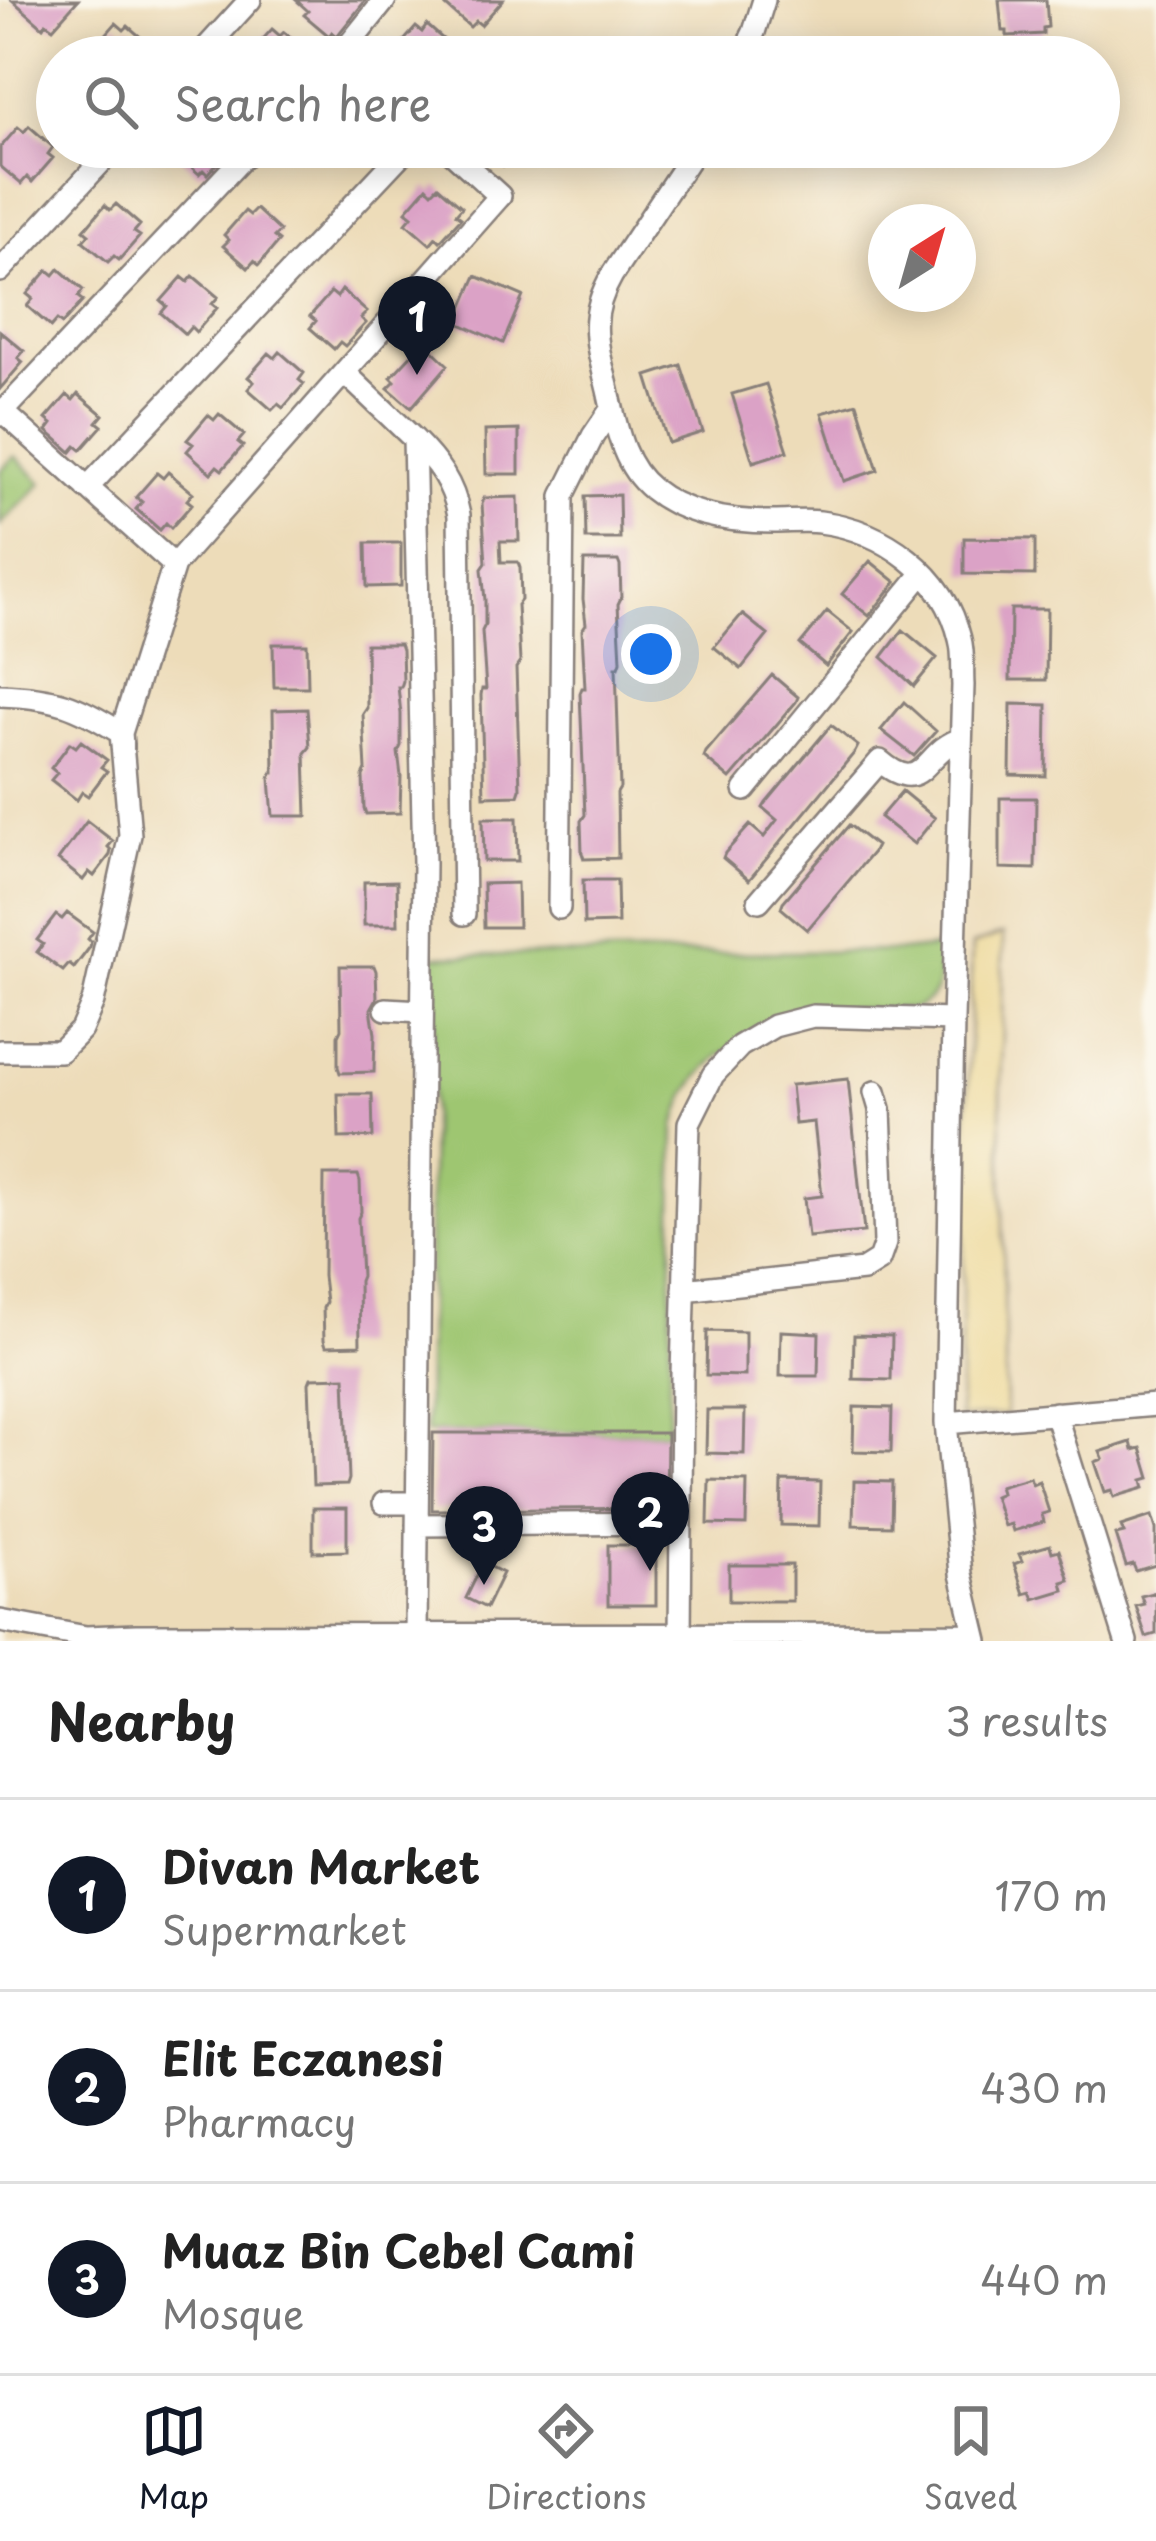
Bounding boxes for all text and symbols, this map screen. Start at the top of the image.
search box [36,36,1120,168]
text: Search here [174,68,431,136]
icon: search [78,69,144,135]
north arrow [868,204,976,312]
pin: 1 [378,276,456,375]
your location [621,624,681,684]
pin: 2 [611,1472,689,1571]
pin: 3 [445,1486,523,1585]
text: Nearby [48,1681,235,1758]
text: 3 results [945,1690,1108,1749]
text: Divan Market [162,1831,480,1899]
text: 1 [78,1865,96,1924]
text: 170 m [995,1865,1108,1924]
text: Supermarket [162,1899,407,1958]
text: Elit Eczanesi [162,2023,444,2091]
text: 2 [73,2057,101,2116]
text: 430 m [981,2057,1108,2116]
text: Pharmacy [162,2091,356,2150]
text: Muaz Bin Cebel Cami [162,2215,635,2283]
text: 3 [74,2249,100,2308]
text: 440 m [980,2249,1108,2308]
text: Mosque [162,2283,304,2342]
tab: Map [139,2398,209,2520]
tab: Directions [486,2398,647,2520]
tab: Saved [924,2398,1017,2520]

